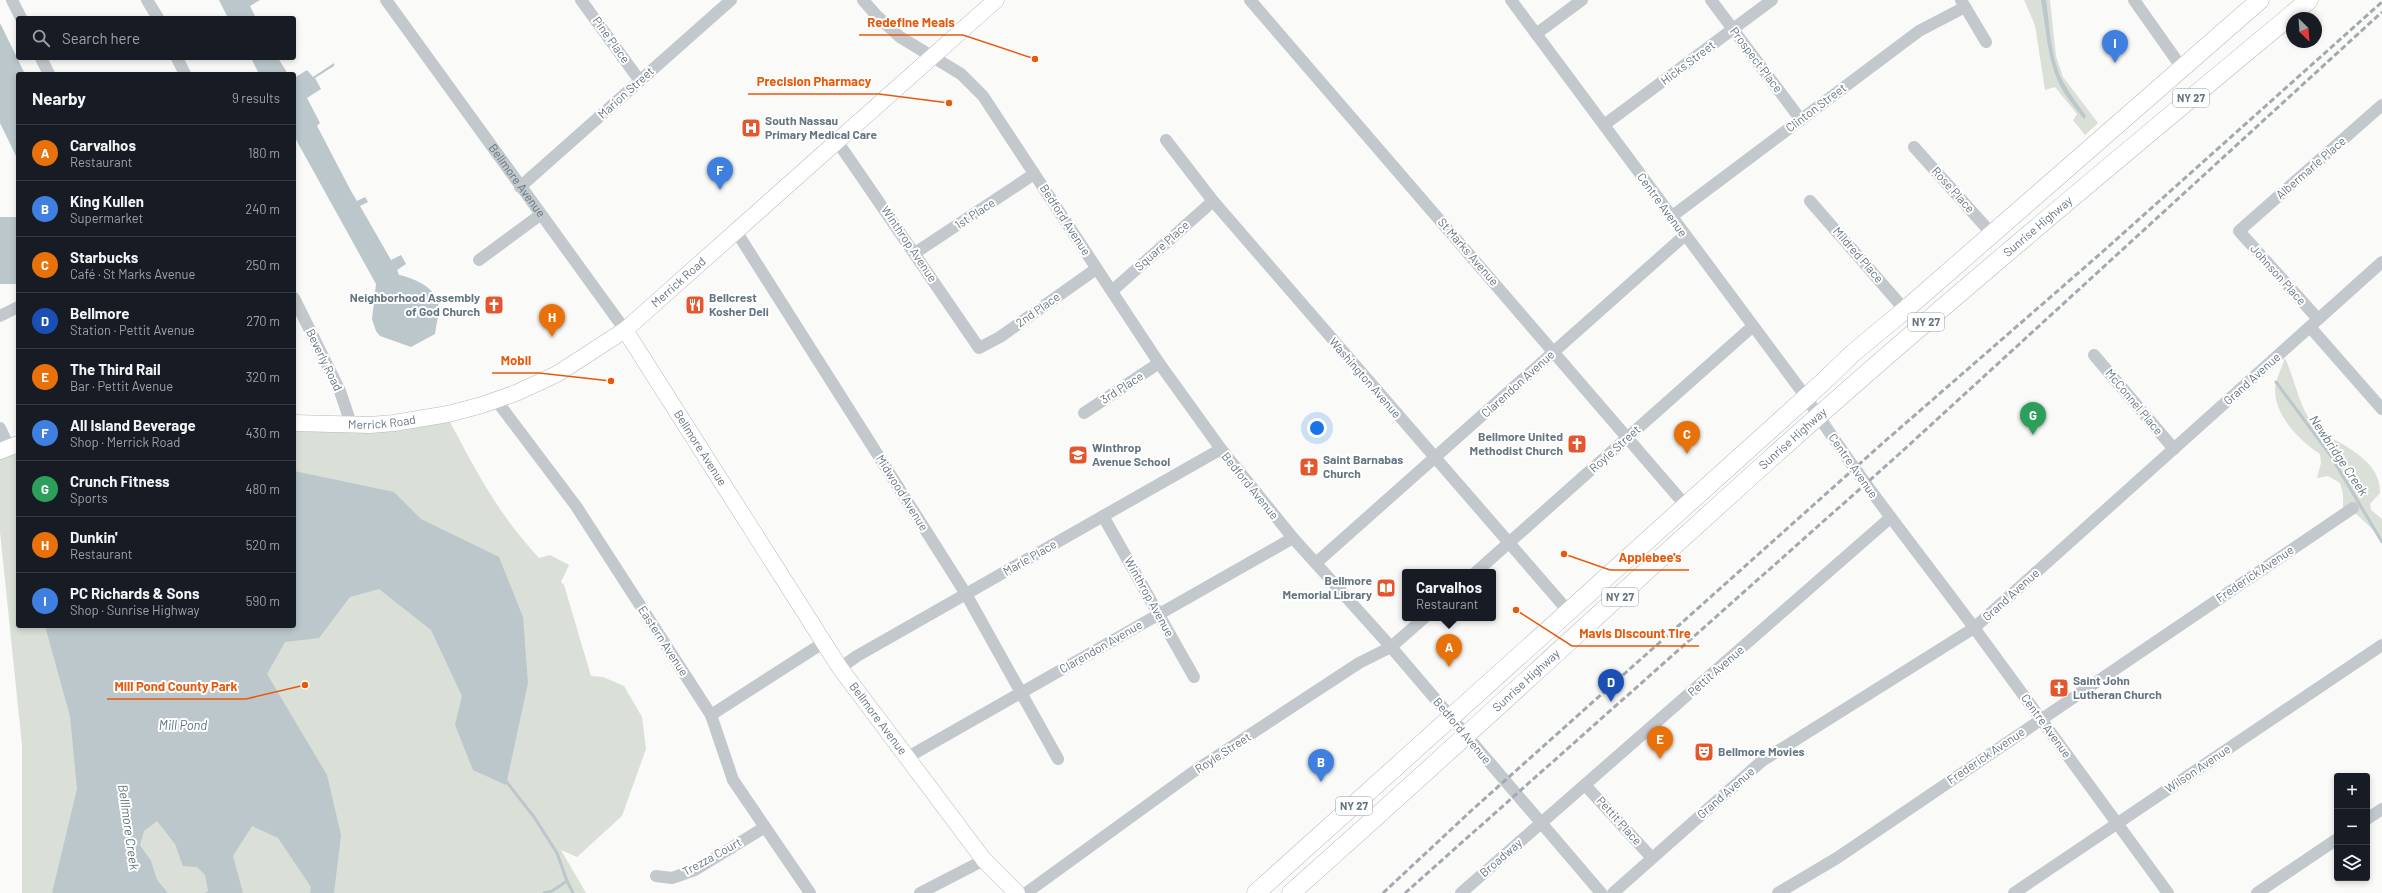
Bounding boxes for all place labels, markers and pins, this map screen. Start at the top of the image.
callout: Redefine Meals [859,10,963,35]
pin: I [2102,30,2128,63]
callout: Precision Pharmacy [748,69,879,94]
place label: South Nassau Primary Medical Care [765,113,877,141]
hospital icon: South Nassau Primary Medical Care [740,117,762,139]
pin: F [707,157,733,190]
place label: Neighborhood Assembly of God Church [350,290,480,318]
place label: Bellcrest Kosher Deli [709,290,769,318]
church icon: Neighborhood Assembly of God Church [483,294,505,316]
restaurant icon: Bellcrest Kosher Deli [684,294,706,316]
pin: H [539,304,565,337]
callout: Mobil [492,348,539,373]
pin: G [2020,402,2046,435]
pin: C [1674,421,1700,454]
place label: Bellmore United Methodist Church [1470,429,1563,457]
church icon: Bellmore United Methodist Church [1566,433,1588,455]
place label: Winthrop Avenue School [1092,440,1170,468]
school or university icon: Winthrop Avenue School [1067,444,1089,466]
place label: Saint Barnabas Church [1323,452,1403,480]
church icon: Saint Barnabas Church [1298,456,1320,478]
callout: Applebee's [1610,545,1689,570]
place label: Bellmore Memorial Library [1283,573,1372,601]
library icon: Bellmore Memorial Library [1375,577,1397,599]
callout: Mavis Discount Tire [1572,621,1699,646]
pin: A [1436,634,1462,667]
pin: D [1598,669,1624,702]
place label: Saint John Lutheran Church [2073,673,2162,701]
callout: Mill Pond County Park [107,674,246,699]
church icon: Saint John Lutheran Church [2048,677,2070,699]
pin: E [1647,726,1673,759]
theatre icon: Bellmore Movies [1693,741,1715,763]
place label: Bellmore Movies [1718,744,1805,758]
pin: B [1308,749,1334,782]

